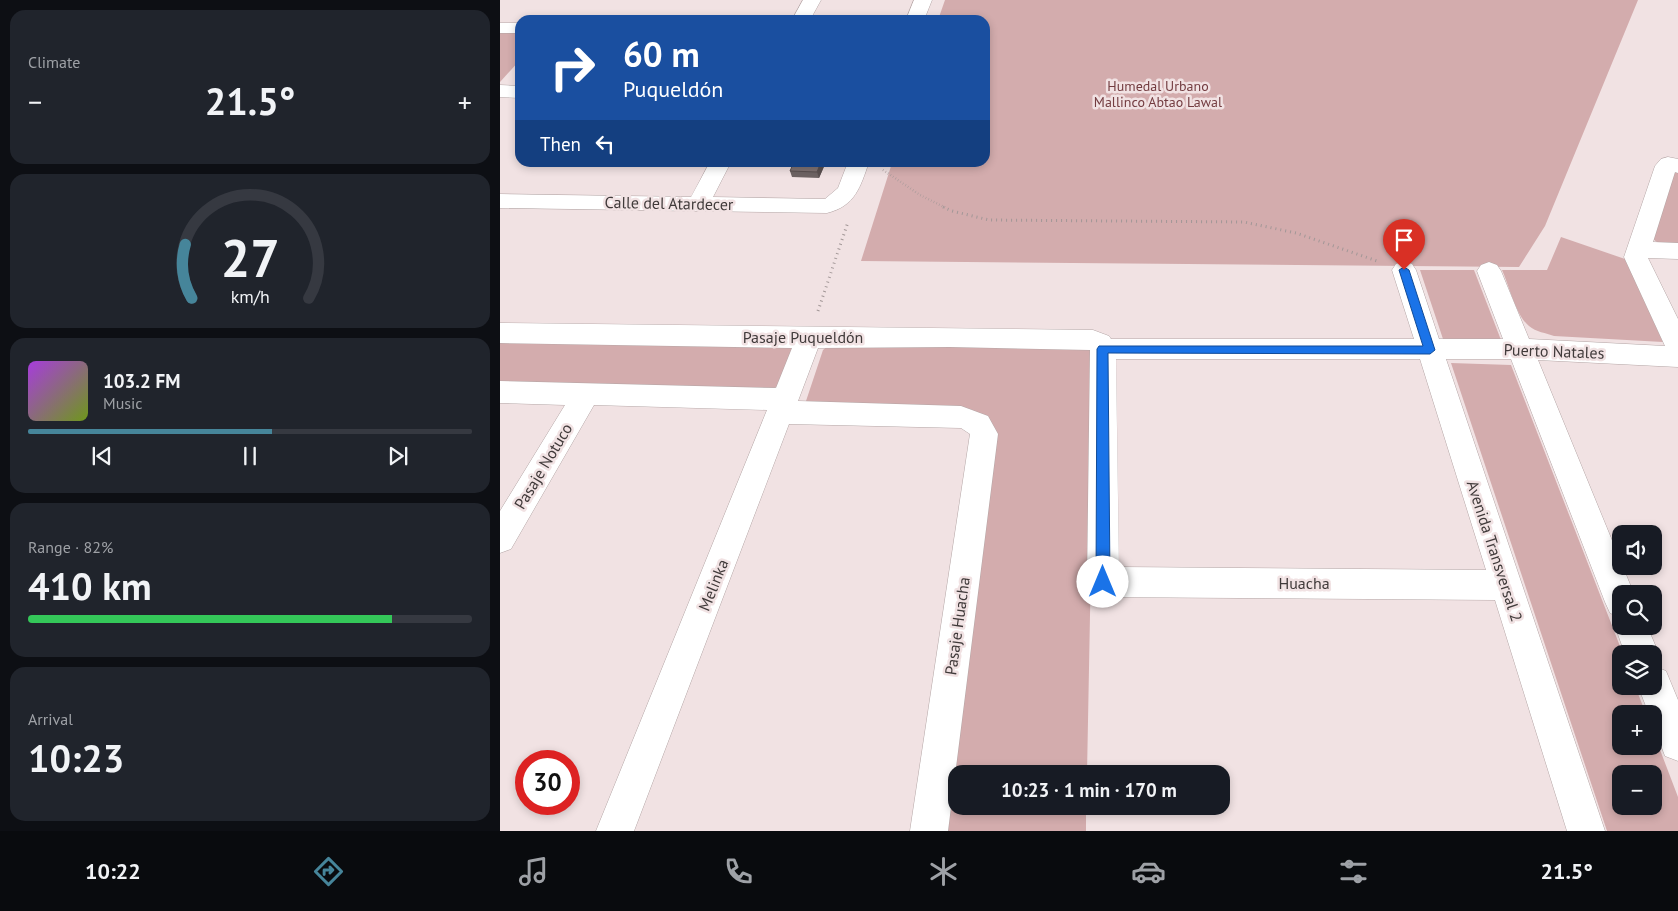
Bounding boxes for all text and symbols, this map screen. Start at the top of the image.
text: 60 m [623,31,700,77]
icon: right [540,35,605,100]
text: Climate [28,52,80,72]
text: Puqueldón [623,75,723,103]
text: 21.5° [205,76,295,125]
park label: Humedal Urbano Mallinco Abtao Lawal [1094,77,1222,111]
text: − [28,83,42,120]
text: + [458,83,472,120]
icon: left [591,130,619,158]
text: Then [540,132,581,156]
street label: Calle del Atardecer [605,192,734,214]
pin [1383,219,1425,270]
text: 27 [221,224,279,291]
icon: arrive [1390,226,1418,254]
text: km/h [230,285,270,308]
street label: Pasaje Puqueldón [743,327,863,347]
street label: Puerto Natales [1503,339,1605,363]
text: 103.2 FM [103,369,180,393]
text: Music [103,393,143,413]
street label: Pasaje Notuco [510,419,576,513]
icon: previous [88,442,116,470]
icon: pause [236,442,264,470]
icon: next [384,442,412,470]
street label: Avenida Transversal 2 [1463,478,1527,624]
map controls [1612,525,1662,815]
button: sound [1612,525,1662,575]
text: Range · 82% [28,537,113,557]
position arrow [1076,555,1128,607]
street label: Melinka [694,556,732,614]
text: 410 km [28,561,152,610]
street label: Huacha [1278,573,1330,593]
street label: Pasaje Huacha [940,576,974,676]
button: search [1612,585,1662,635]
button: layers [1612,645,1662,695]
button: + [1612,705,1662,755]
text: Arrival [28,709,73,729]
text: 10:23 [28,733,124,782]
speed limit sign: 30 [515,750,580,815]
button: − [1612,765,1662,815]
text: 10:23 · 1 min · 170 m [1001,778,1177,802]
icon: directions [311,854,346,889]
icon: music [516,854,551,889]
icon: phone [721,854,756,889]
icon: climate [926,854,961,889]
icon: car [1131,854,1166,889]
icon: filters [1336,854,1371,889]
text: 10:22 [85,857,141,885]
text: 21.5° [1540,857,1593,885]

